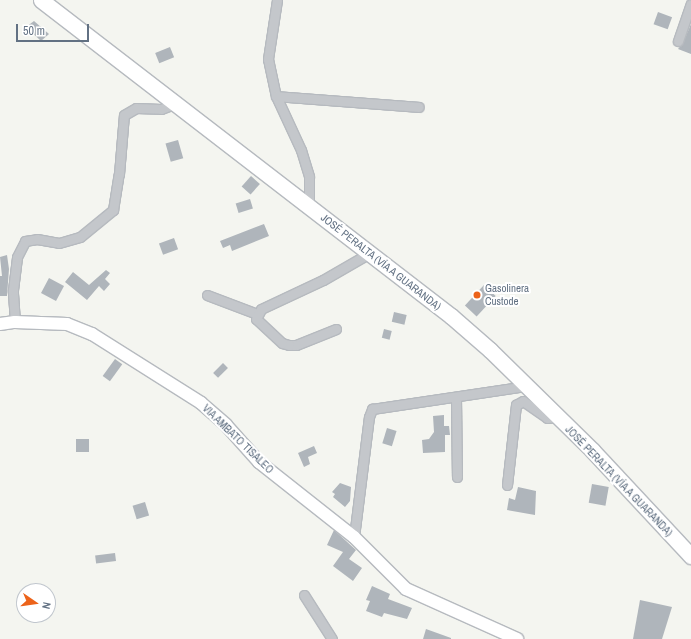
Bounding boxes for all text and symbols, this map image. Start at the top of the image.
scale bar [18,16,91,42]
text: 50 m [23,23,45,39]
street label: JOSÉ PERALTA (VÍA A GUARANDA) [317,210,445,314]
place label: Gasolinera Custode [485,282,529,308]
marker: Gasolinera Custode [472,290,482,300]
street label: VIA AMBATO TISALEO [199,401,277,477]
street label: JOSÉ PERALTA (VÍA A GUARANDA) [562,422,676,540]
north arrow [16,583,56,623]
text: N [39,601,54,610]

